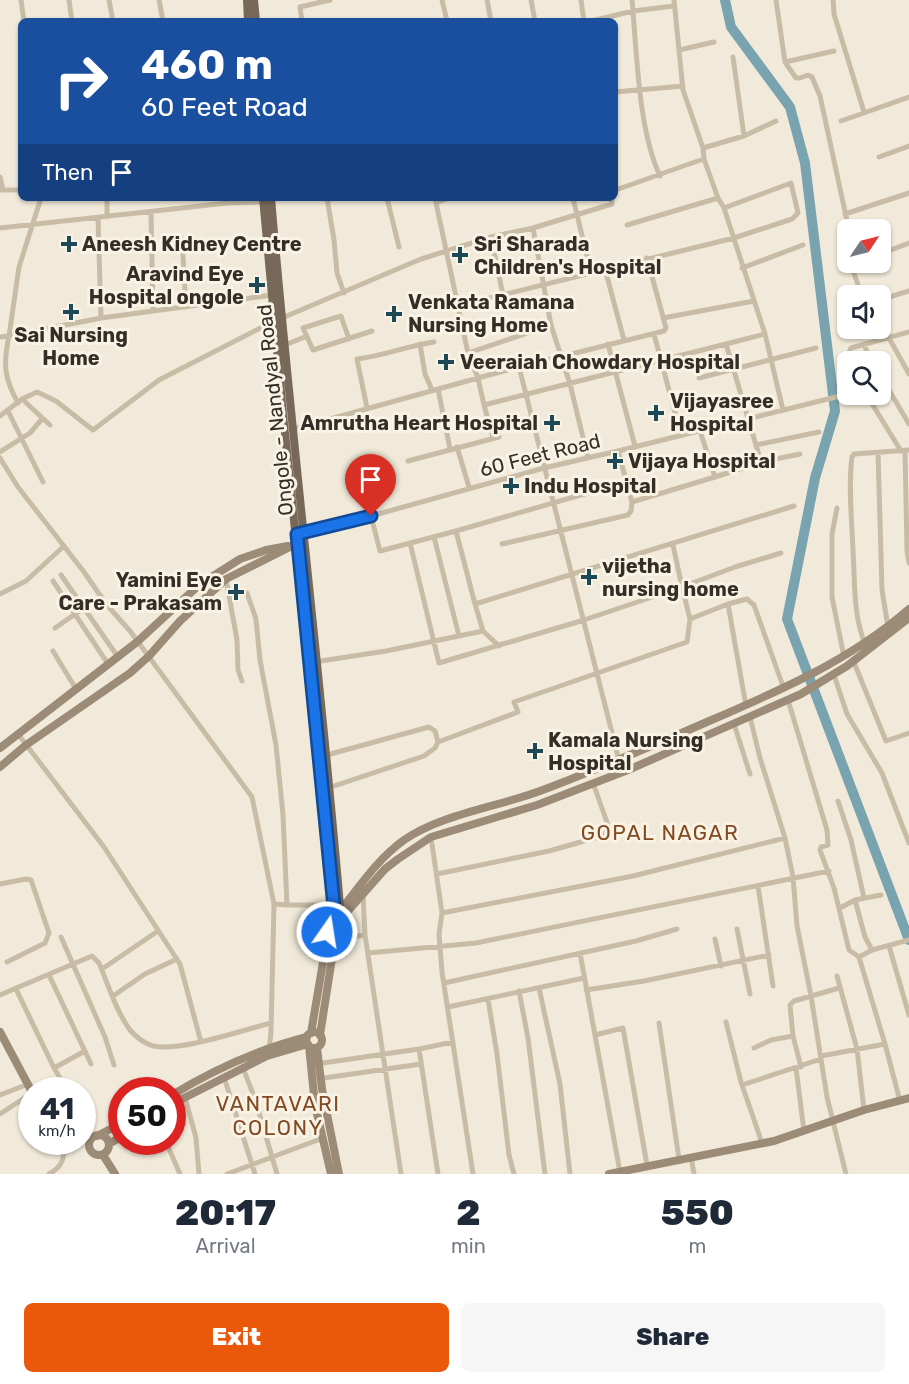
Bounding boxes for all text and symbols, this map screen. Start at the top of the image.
text: 460 m [141,40,273,90]
icon: right [42,42,120,120]
text: 60 Feet Road [141,91,308,123]
icon: arrive [105,156,138,189]
text: Then [42,159,93,186]
north arrow [837,219,891,273]
map controls [837,219,891,405]
place label: Aneesh Kidney Centre [82,232,302,256]
place label: Sri Sharada Children's Hospital [474,232,662,279]
marker: Aneesh Kidney Centre [60,235,78,253]
marker: Sri Sharada Children's Hospital [451,246,469,264]
place label: Aravind Eye Hospital ongole [89,262,244,309]
marker: Aravind Eye Hospital ongole [248,276,266,294]
button: sound [837,285,891,339]
place label: Venkata Ramana Nursing Home [408,290,575,337]
marker: Sai Nursing Home [62,303,80,321]
street label: Ongole - Nandyal Road [252,303,298,517]
marker: Venkata Ramana Nursing Home [385,305,403,323]
place label: Sai Nursing Home [14,323,128,370]
place label: Veeraiah Chowdary Hospital [460,350,740,374]
button: search [837,351,891,405]
marker: Veeraiah Chowdary Hospital [437,353,455,371]
place label: Vijayasree Hospital [670,389,774,436]
marker: Vijayasree Hospital [647,404,665,422]
place label: Amrutha Heart Hospital [300,411,538,435]
marker: Amrutha Heart Hospital [543,414,561,432]
street label: 60 Feet Road [477,428,603,482]
place label: Vijaya Hospital [628,449,776,473]
marker: Vijaya Hospital [606,452,624,470]
pin [345,454,396,516]
icon: arrive [354,463,387,496]
place label: Indu Hospital [524,474,656,498]
marker: Indu Hospital [502,477,520,495]
place label: vijetha nursing home [602,554,739,601]
place label: Yamini Eye Care - Prakasam [59,568,222,615]
marker: vijetha nursing home [580,568,598,586]
marker: Yamini Eye Care - Prakasam [227,583,245,601]
place label: Kamala Nursing Hospital [548,728,703,775]
marker: Kamala Nursing Hospital [526,742,544,760]
district label: GOPAL NAGAR [581,820,739,845]
position arrow [295,900,359,964]
speed limit sign: 50 [108,1077,186,1155]
text: 41 [40,1091,74,1127]
district label: VANTAVARI COLONY [216,1091,340,1140]
text: km/h [38,1122,76,1140]
text: 20:17 [175,1191,276,1234]
text: 2 [456,1191,481,1234]
text: 550 [661,1191,734,1234]
text: Arrival [196,1234,256,1258]
text: min [451,1234,486,1258]
text: m [688,1234,706,1258]
button: Exit [24,1303,449,1372]
button: Share [461,1303,885,1372]

